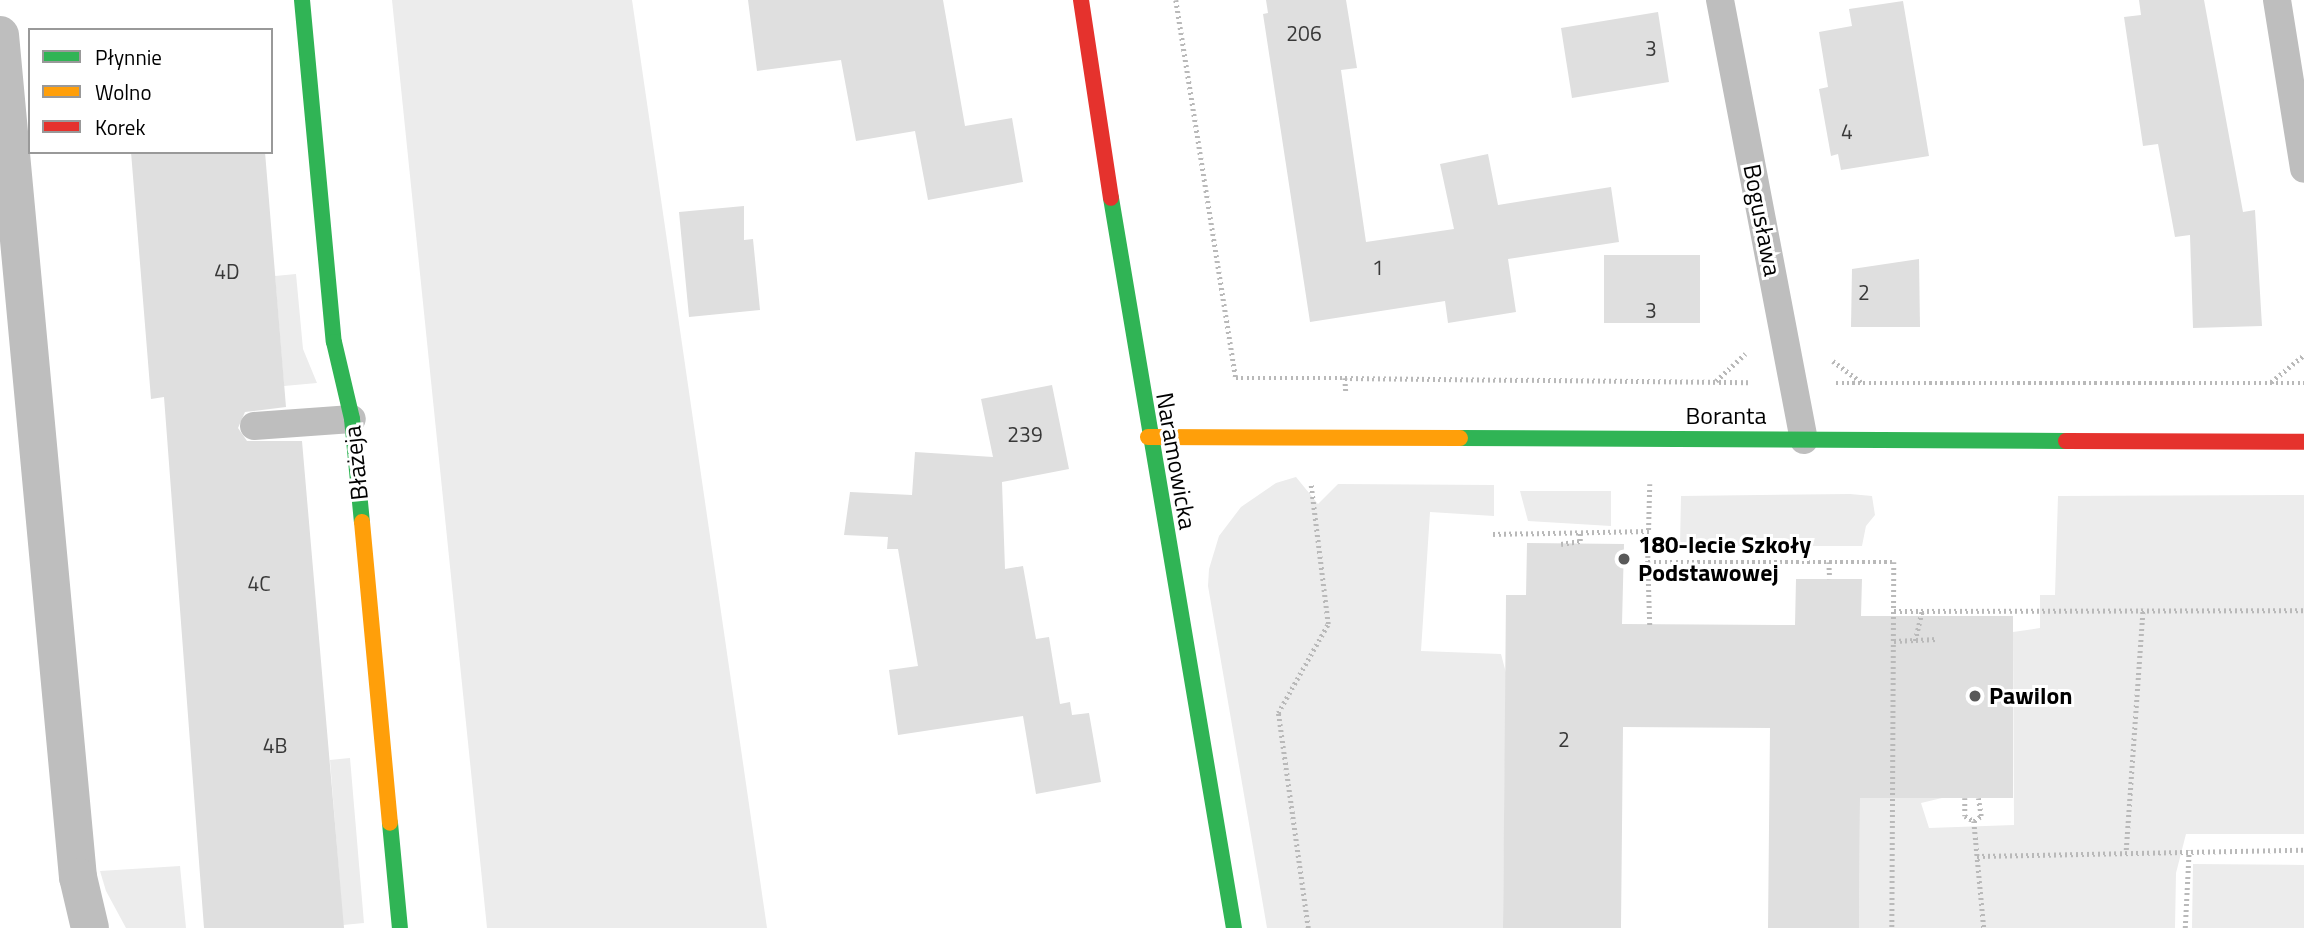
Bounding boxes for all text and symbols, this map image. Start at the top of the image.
house number: 206 [1286,20,1322,46]
legend [28,28,273,154]
house number: 3 [1645,35,1657,61]
text: Płynnie [95,41,162,73]
text: Wolno [95,76,152,108]
text: Korek [95,111,145,143]
house number: 4 [1841,118,1853,144]
street label: Bogusława [1737,162,1787,278]
house number: 1 [1372,254,1384,280]
house number: 4D [214,258,240,284]
house number: 2 [1858,279,1870,305]
house number: 3 [1645,297,1657,323]
street label: Naramowicka [1150,390,1202,532]
street label: Boranta [1685,402,1767,430]
house number: 239 [1007,421,1043,447]
street label: Błażeja [338,424,374,502]
place label: 180-lecie Szkoły Podstawowej [1638,531,1811,587]
marker: 180-lecie Szkoły Podstawowej [1616,551,1632,567]
house number: 4C [247,570,271,596]
place label: Pawilon [1989,682,2072,710]
marker: Pawilon [1967,688,1983,704]
house number: 2 [1558,726,1570,752]
house number: 4B [263,732,287,758]

